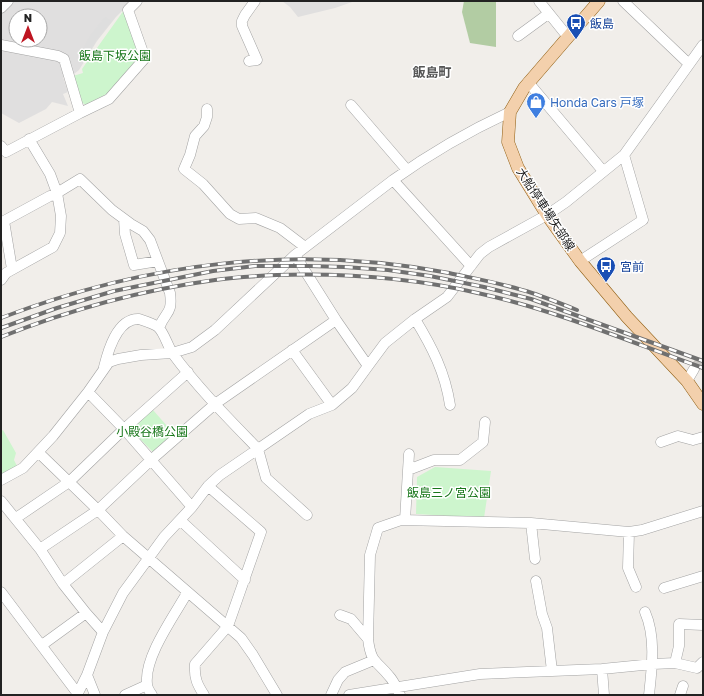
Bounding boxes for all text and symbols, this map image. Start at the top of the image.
north arrow [8,8,48,48]
text: N [24,11,32,24]
bus stop icon: 飯島 [565,12,587,40]
place label: 飯島 [590,16,614,31]
park label: 飯島下坂公園 [79,48,151,63]
district label: 飯島町 [412,64,452,80]
shop icon: Honda Cars 戸塚 [525,91,547,119]
place label: Honda Cars 戸塚 [550,95,644,110]
street label: 大船停車場矢部線 [514,165,578,253]
bus stop icon: 宮前 [595,255,617,283]
place label: 宮前 [620,259,644,274]
park label: 小殿谷橋公園 [116,424,188,439]
park label: 飯島三ノ宮公園 [407,485,491,500]

